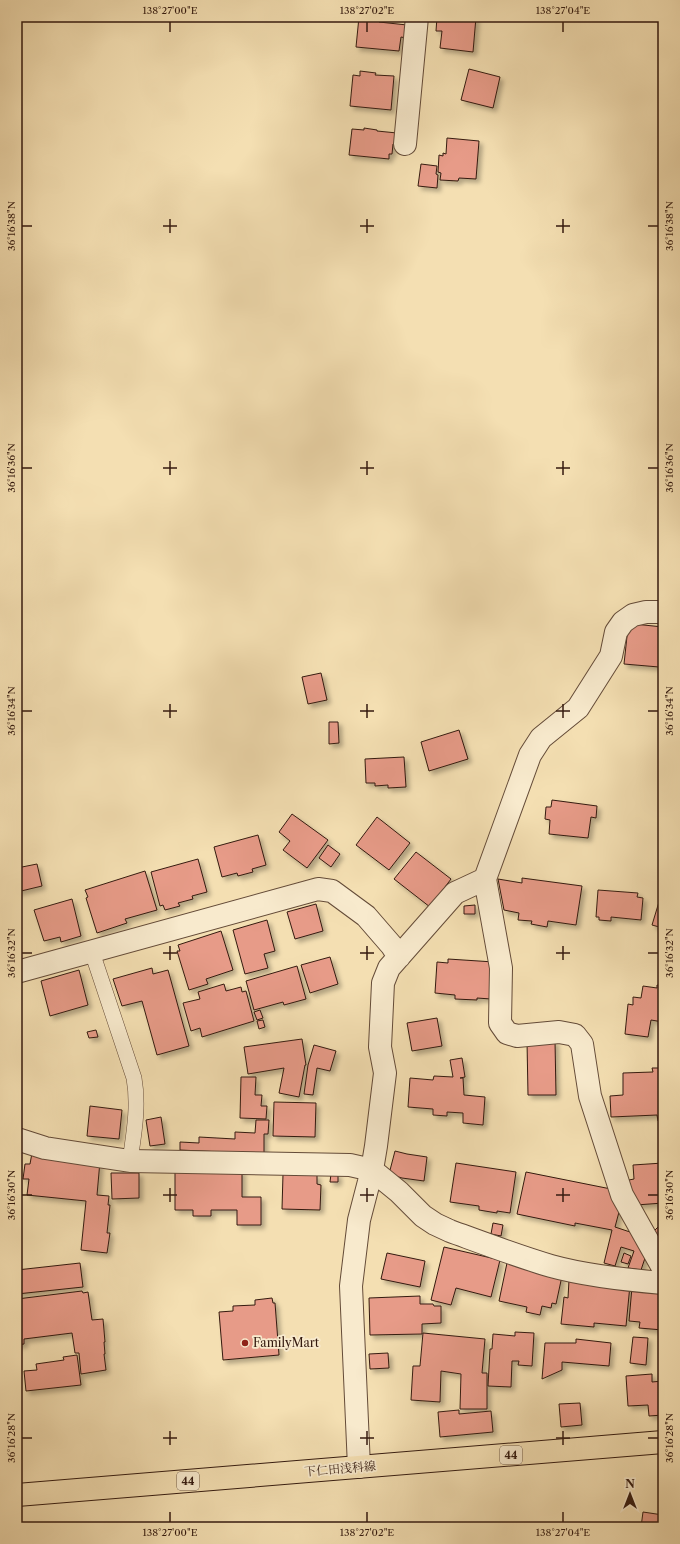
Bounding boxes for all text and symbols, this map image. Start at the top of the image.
text: 138°27'00"E [142,4,198,17]
text: 138°27'02"E [340,4,394,17]
text: 138°27'04"E [536,4,590,17]
text: 36°16'38"N [5,201,18,251]
text: 36°16'38"N [663,201,676,251]
text: 36°16'36"N [5,443,18,493]
text: 36°16'36"N [663,443,676,493]
text: 36°16'34"N [5,686,18,736]
text: 36°16'34"N [663,686,676,736]
text: 36°16'32"N [5,928,18,978]
text: 36°16'32"N [663,928,676,978]
text: 36°16'30"N [5,1170,18,1220]
text: 36°16'30"N [663,1170,676,1220]
place label: FamilyMart [253,1335,320,1350]
marker: FamilyMart [240,1338,250,1348]
text: 36°16'28"N [5,1413,18,1463]
text: 36°16'28"N [663,1413,676,1463]
road number: 44 [500,1446,522,1464]
street label: 下仁田浅科線 [303,1458,376,1479]
road number: 44 [177,1472,199,1490]
north arrow [610,1474,650,1514]
text: N [625,1477,635,1491]
text: 138°27'00"E [142,1526,198,1539]
text: 138°27'02"E [340,1526,394,1539]
text: 138°27'04"E [536,1526,590,1539]

